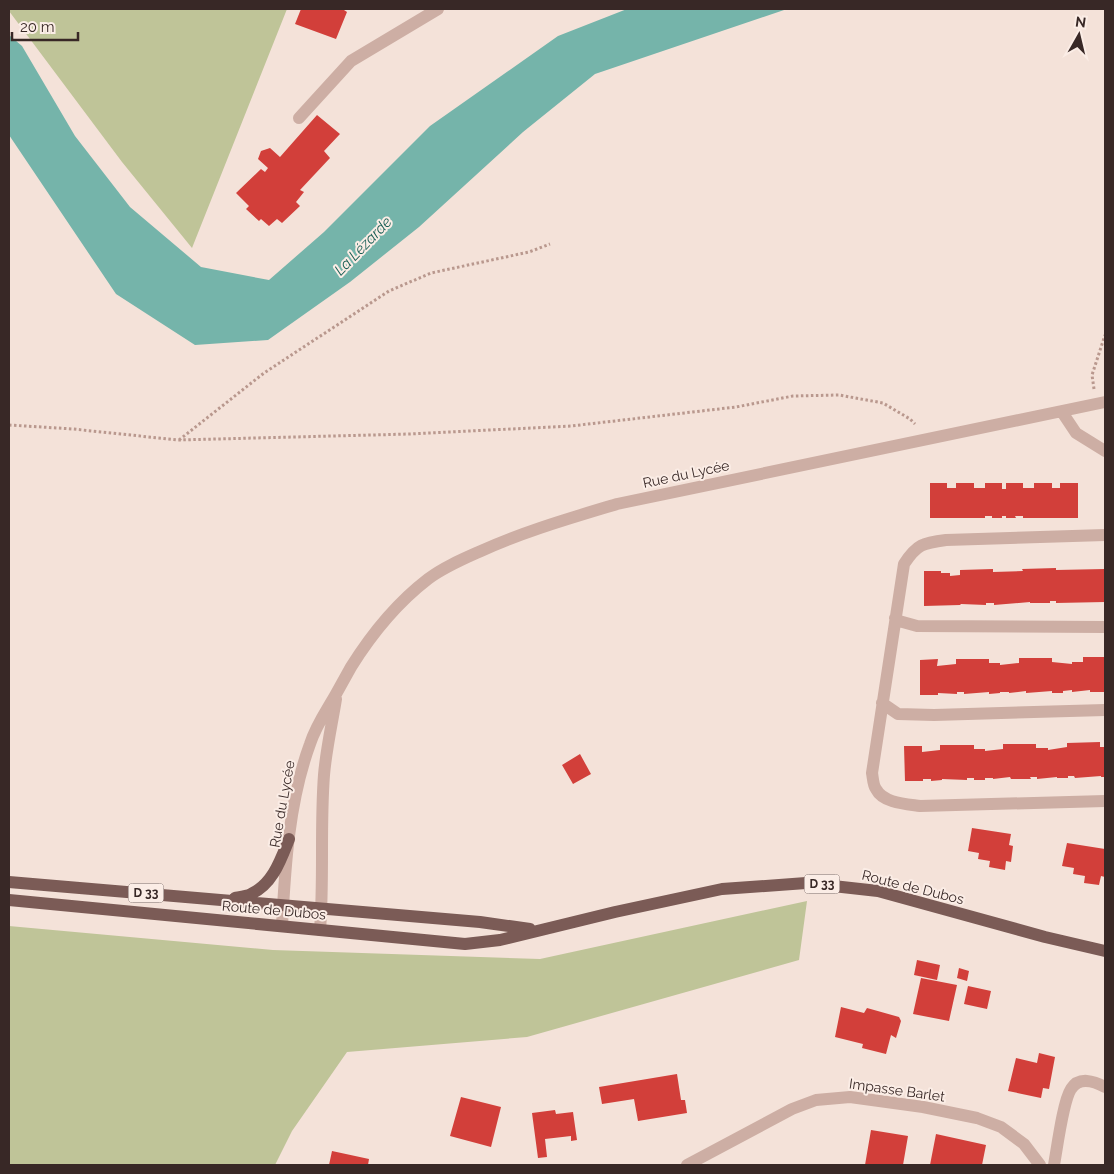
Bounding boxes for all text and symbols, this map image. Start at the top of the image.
scale bar [12,10,79,42]
north arrow [1054,10,1104,60]
text: N [1074,13,1087,31]
text: 20 m [20,18,55,36]
water label: La Lézarde [331,213,395,279]
street label: Rue du Lycée [641,457,731,491]
street label: Rue du Lycée [266,759,298,849]
street label: Route de Dubos [860,867,966,907]
road number: D 33 [804,874,840,894]
road number: D 33 [128,884,164,902]
street label: Route de Dubos [221,897,327,923]
street label: Impasse Barlet [848,1075,946,1105]

